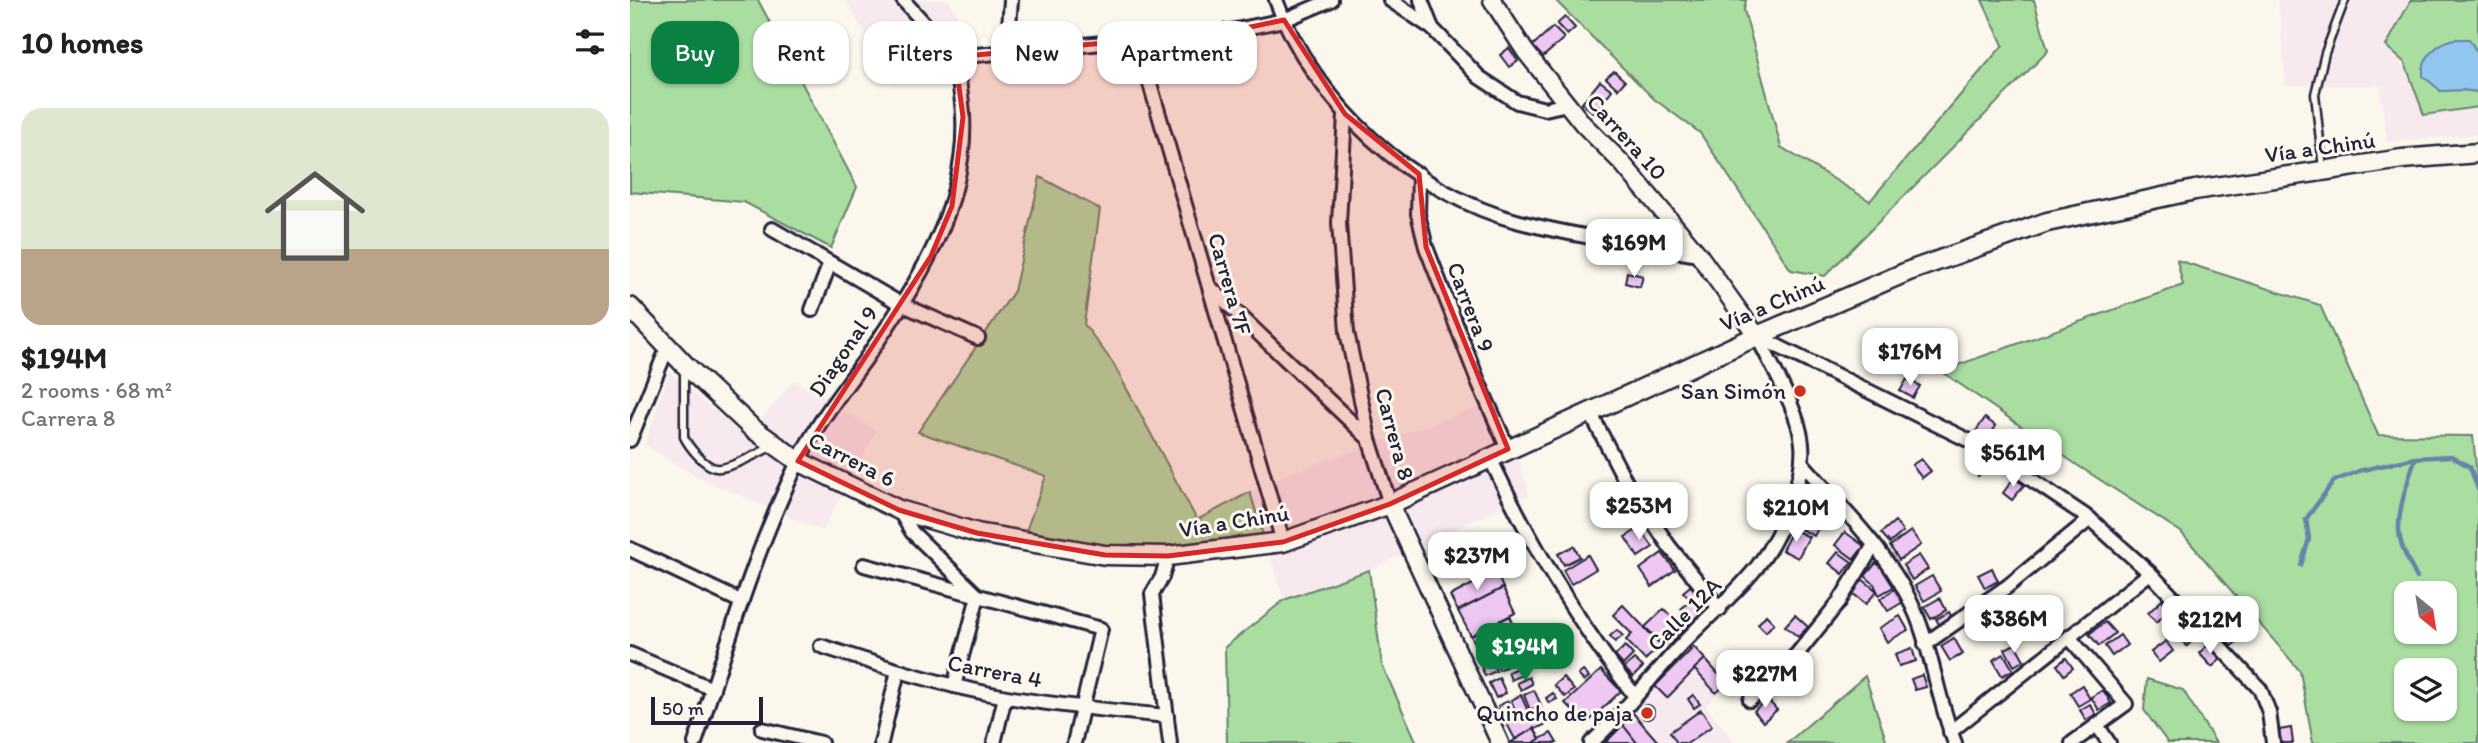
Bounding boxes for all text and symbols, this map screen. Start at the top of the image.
chip: Buy [651,21,739,84]
chip: Rent [753,21,849,84]
chip: Filters [863,21,977,84]
chip: New [991,21,1083,84]
chip: Apartment [1097,21,1257,84]
icon: filters [571,23,609,61]
text: 10 homes [21,24,144,61]
street label: Carrera 10 [1581,88,1673,186]
street label: Vía a Chinú [2263,125,2377,169]
icon: home [252,153,378,279]
pin: $169M [1585,219,1683,279]
text: $169M [1602,228,1666,256]
street label: Carrera 7F [1202,230,1258,338]
street label: Carrera 9 [1441,258,1501,356]
street label: Vía a Chinú [1715,268,1829,338]
street label: Diagonal 9 [802,300,884,402]
pin: $176M [1861,328,1959,388]
text: $176M [1878,337,1942,365]
text: $194M [21,339,107,376]
text: 2 rooms · 68 m² [21,376,172,404]
place label: San Simón [1681,377,1786,405]
marker: San Simón [1792,383,1808,399]
street label: Carrera 8 [1369,385,1421,483]
text: Carrera 8 [21,404,115,432]
street label: Carrera 6 [804,425,900,493]
pin: $561M [1964,430,2062,489]
text: $561M [1981,438,2045,466]
pin: $253M [1590,482,1688,542]
pin: $210M [1747,484,1845,544]
text: $253M [1606,491,1672,519]
text: $210M [1763,493,1829,521]
street label: Vía a Chinú [1177,498,1291,544]
pin: $237M [1428,532,1526,592]
text: $237M [1444,541,1510,569]
street label: Calle 12A [1641,571,1727,657]
north arrow [2394,581,2457,644]
map controls [2394,581,2457,721]
pin: $386M [1965,596,2063,655]
pin: $212M [2161,596,2259,656]
text: $386M [1980,604,2048,632]
text: $212M [2178,605,2242,633]
pin: $194M [1476,624,1574,683]
text: $194M [1492,632,1558,660]
street label: Carrera 4 [945,648,1045,694]
pin: $227M [1716,650,1814,710]
button: layers [2394,658,2457,721]
text: $227M [1732,659,1798,687]
scale bar [651,694,763,726]
text: 50 m [662,697,704,720]
place label: Quincho de paja [1476,699,1633,727]
marker: Quincho de paja [1639,705,1655,721]

